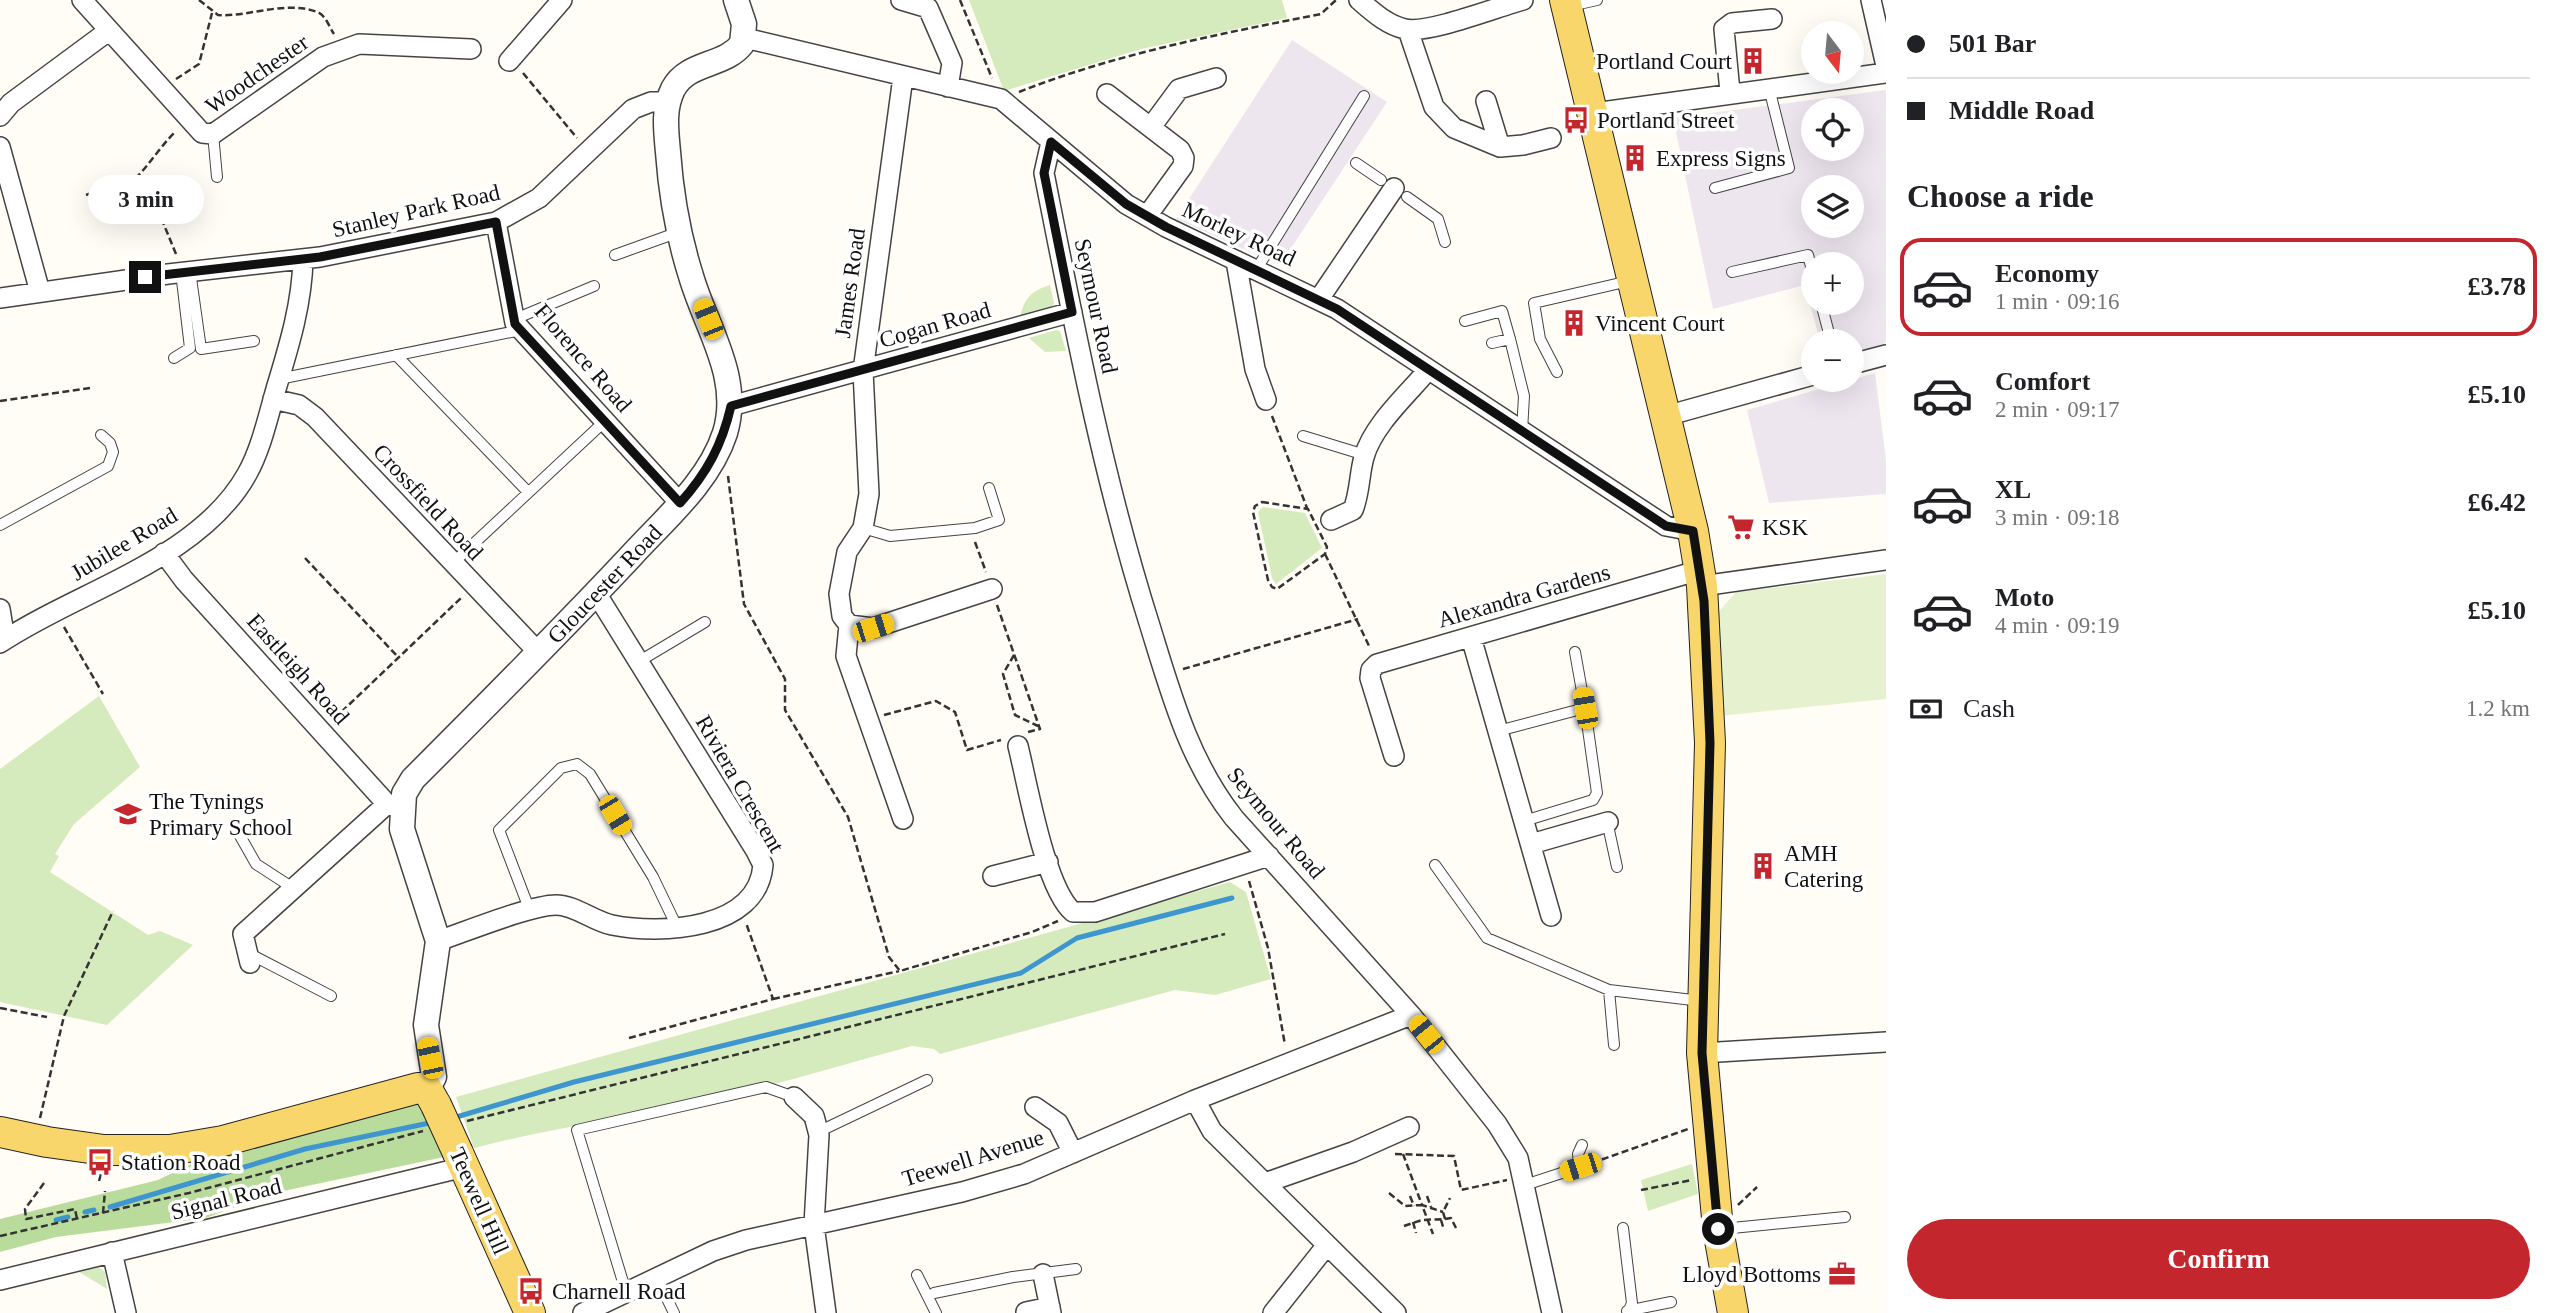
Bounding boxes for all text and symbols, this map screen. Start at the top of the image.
north arrow [1801,21,1864,84]
map controls [1801,21,1864,392]
street label: Woodchester [201,29,313,119]
text: 501 Bar [1949,29,2036,58]
building icon: Portland Court [1738,46,1768,76]
place label: Portland Court [1596,49,1733,74]
text: Middle Road [1949,96,2094,125]
button: locate [1801,98,1864,161]
bus stop icon: Portland Street [1561,105,1591,135]
place label: Portland Street [1597,108,1735,133]
building icon: Express Signs [1620,143,1650,173]
place label: Express Signs [1656,146,1786,171]
button: layers [1801,175,1864,238]
callout: 3 min [87,176,203,224]
text: Choose a ride [1907,178,2094,214]
street label: Stanley Park Road [330,179,503,242]
text: 3 min [118,187,174,212]
street label: Morley Road [1178,197,1300,271]
street label: James Road [830,226,870,339]
street label: Seymour Road [1069,236,1123,376]
button: + [1801,252,1864,315]
icon: car [1911,256,1974,319]
text: Economy [1995,259,2099,288]
route end [129,261,161,293]
text: £3.78 [2468,272,2526,301]
text: 1 min · 09:16 [1995,289,2120,314]
car [691,296,726,342]
street label: Cogan Road [877,297,994,353]
street label: Florence Road [529,299,637,417]
building icon: Vincent Court [1559,308,1589,338]
place label: Vincent Court [1595,311,1725,336]
button: − [1801,329,1864,392]
icon: car [1911,364,1974,427]
text: Comfort [1995,367,2090,396]
text: £5.10 [2468,380,2526,409]
text: 2 min · 09:17 [1995,397,2120,422]
street label: Crossfield Road [368,439,488,565]
icon: car [1911,472,1974,535]
text: XL [1995,475,2031,504]
text: £6.42 [2468,488,2526,517]
street label: Jubilee Road [66,502,182,585]
text: 3 min · 09:18 [1995,505,2120,530]
supermarket icon: KSK [1726,512,1756,542]
place label: KSK [1762,515,1808,540]
street label: Gloucester Road [542,519,667,648]
street label: Alexandra Gardens [1435,559,1613,633]
icon: car [1911,580,1974,643]
text: Moto [1995,583,2054,612]
text: £5.10 [2468,596,2526,625]
street label: Eastleigh Road [242,609,354,730]
car [850,612,897,644]
text: 4 min · 09:19 [1995,613,2120,638]
car [1572,685,1599,731]
icon: cash [1907,690,1945,728]
text: Cash [1963,694,2015,723]
text: 1.2 km [2466,696,2530,721]
street label: Riviera Crescent [691,711,790,857]
street label: Seymour Road [1222,762,1330,884]
place label: The Tynings Primary School [149,789,293,840]
car [596,792,635,838]
school or university icon: The Tynings Primary School [113,799,143,829]
place label: AMH Catering [1784,841,1864,892]
building icon: AMH Catering [1748,851,1778,881]
car [1405,1011,1448,1057]
car [416,1035,445,1081]
street label: Teewell Avenue [899,1125,1047,1191]
street label: Teewell Hill [444,1144,514,1258]
bus stop icon: Station Road [85,1147,115,1177]
place label: Station Road [121,1150,241,1175]
car [1557,1151,1604,1183]
street label: Signal Road [168,1173,284,1225]
route start [1702,1213,1734,1245]
button: Confirm [1907,1219,2530,1299]
office icon: Lloyd Bottoms [1827,1259,1857,1289]
place label: Lloyd Bottoms [1682,1262,1821,1287]
bus stop icon: Charnell Road [516,1276,546,1306]
place label: Charnell Road [552,1279,686,1304]

